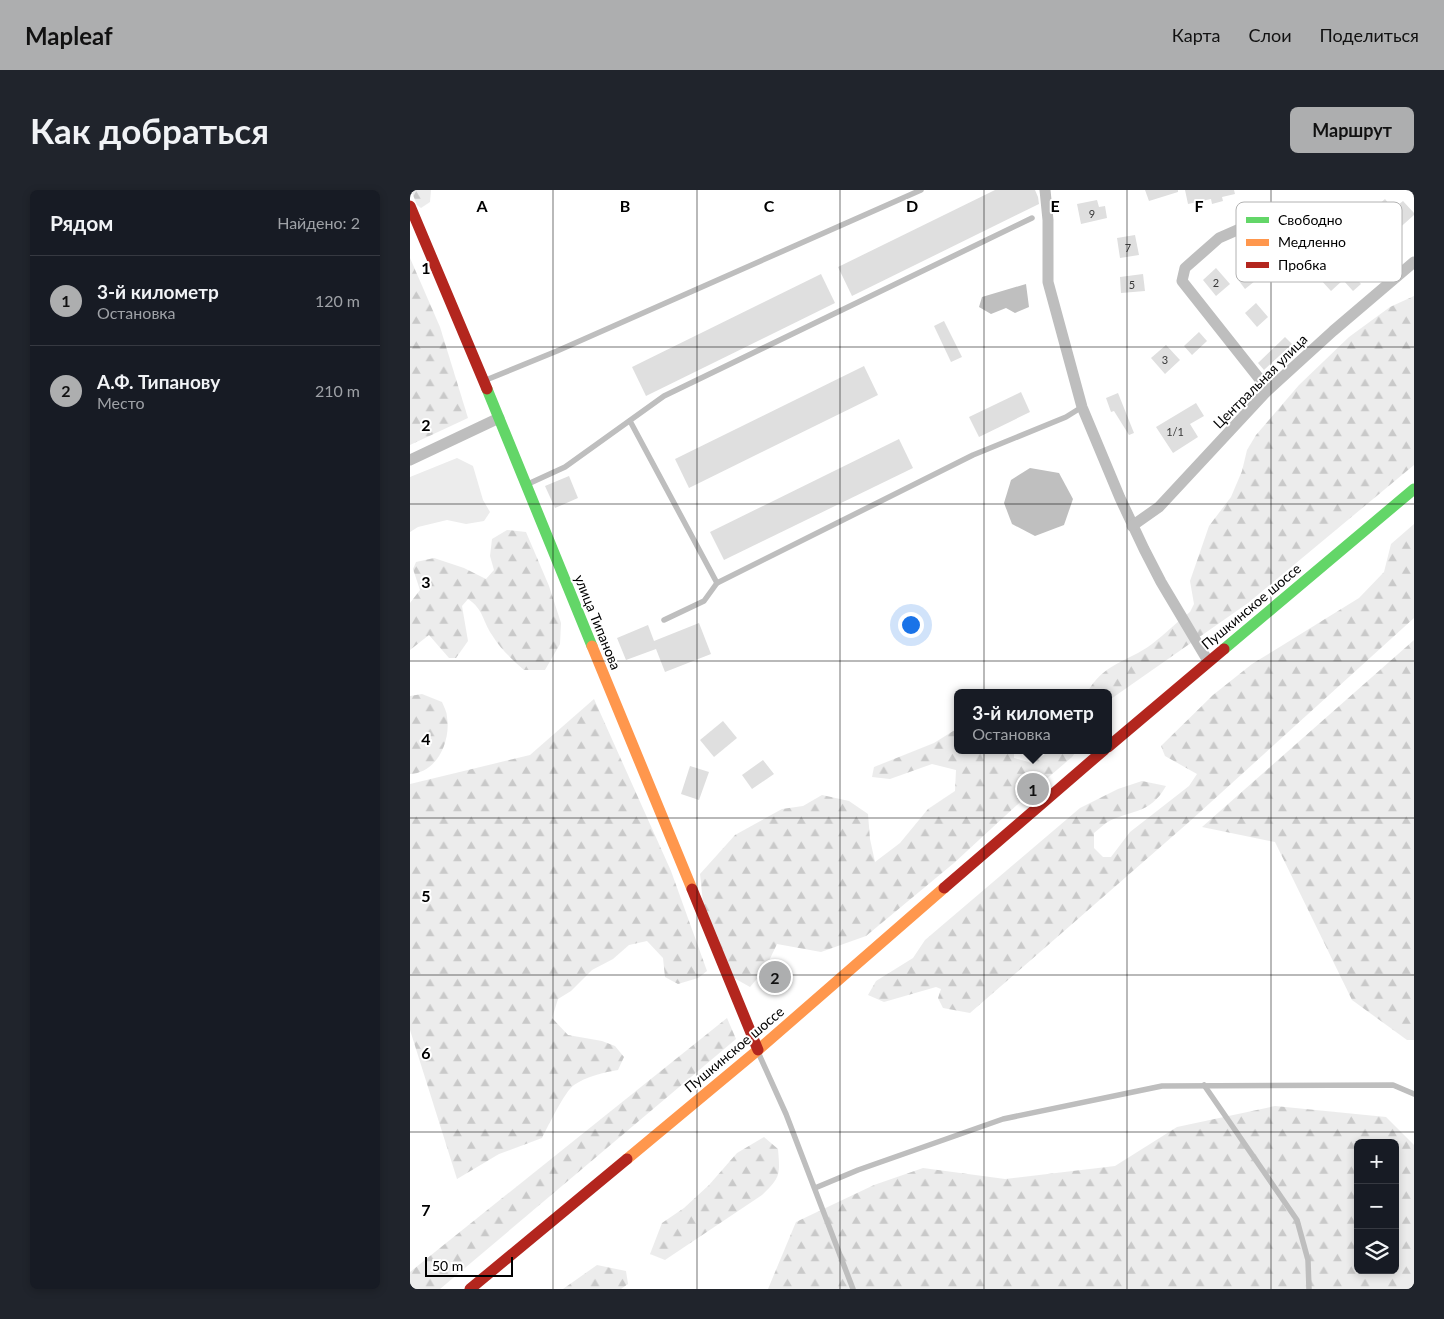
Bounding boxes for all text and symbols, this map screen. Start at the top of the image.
text: Mapleaf [25,21,113,50]
text: Карта [1172,24,1220,46]
text: Слои [1248,24,1292,46]
text: Поделиться [1320,24,1419,46]
button: Маршрут [1290,107,1414,153]
text: Как добраться [30,109,269,151]
text: A [475,196,488,215]
text: B [620,196,630,215]
text: C [764,196,775,215]
text: D [906,196,918,215]
text: E [1050,196,1060,215]
text: F [1194,196,1204,215]
legend [1236,202,1402,282]
house number: 9 [1089,207,1095,220]
text: Рядом [50,210,113,235]
text: Свободно [1278,211,1343,228]
text: Найдено: 2 [277,213,360,232]
text: Медленно [1278,233,1346,250]
house number: 7 [1125,241,1131,254]
text: Пробка [1278,256,1326,273]
text: 1 [421,258,431,277]
house number: 2 [1213,276,1219,289]
house number: 5 [1129,278,1135,291]
text: 3-й километр [97,280,219,303]
text: 1 [61,291,71,310]
text: 120 m [315,291,360,310]
text: Остановка [97,303,176,322]
street label: Центральная улица [1209,330,1311,432]
house number: 3 [1162,353,1168,366]
text: А.Ф. Типанову [97,370,220,393]
text: 2 [61,381,71,400]
text: 210 m [315,381,360,400]
text: Место [97,393,145,412]
text: 2 [421,415,431,434]
house number: 1/1 [1166,425,1184,438]
street label: Пушкинское шоссе [1198,559,1304,653]
text: 3 [421,572,431,591]
street label: улица Типанова [571,572,625,672]
your location [898,612,924,638]
popup [954,689,1112,754]
text: 3-й километр [972,701,1094,724]
text: Остановка [972,724,1051,743]
text: 4 [421,729,431,748]
pin: 1 [1017,770,1049,808]
text: 5 [421,886,431,905]
pin: 2 [759,958,791,996]
street label: Пушкинское шоссе [681,1002,787,1096]
text: 6 [421,1043,431,1062]
map controls [1354,1139,1399,1274]
button: + [1354,1139,1399,1184]
button: − [1354,1184,1399,1229]
text: 7 [421,1200,431,1219]
button: layers [1354,1229,1399,1274]
scale bar [425,1254,512,1277]
text: 50 m [432,1257,463,1274]

